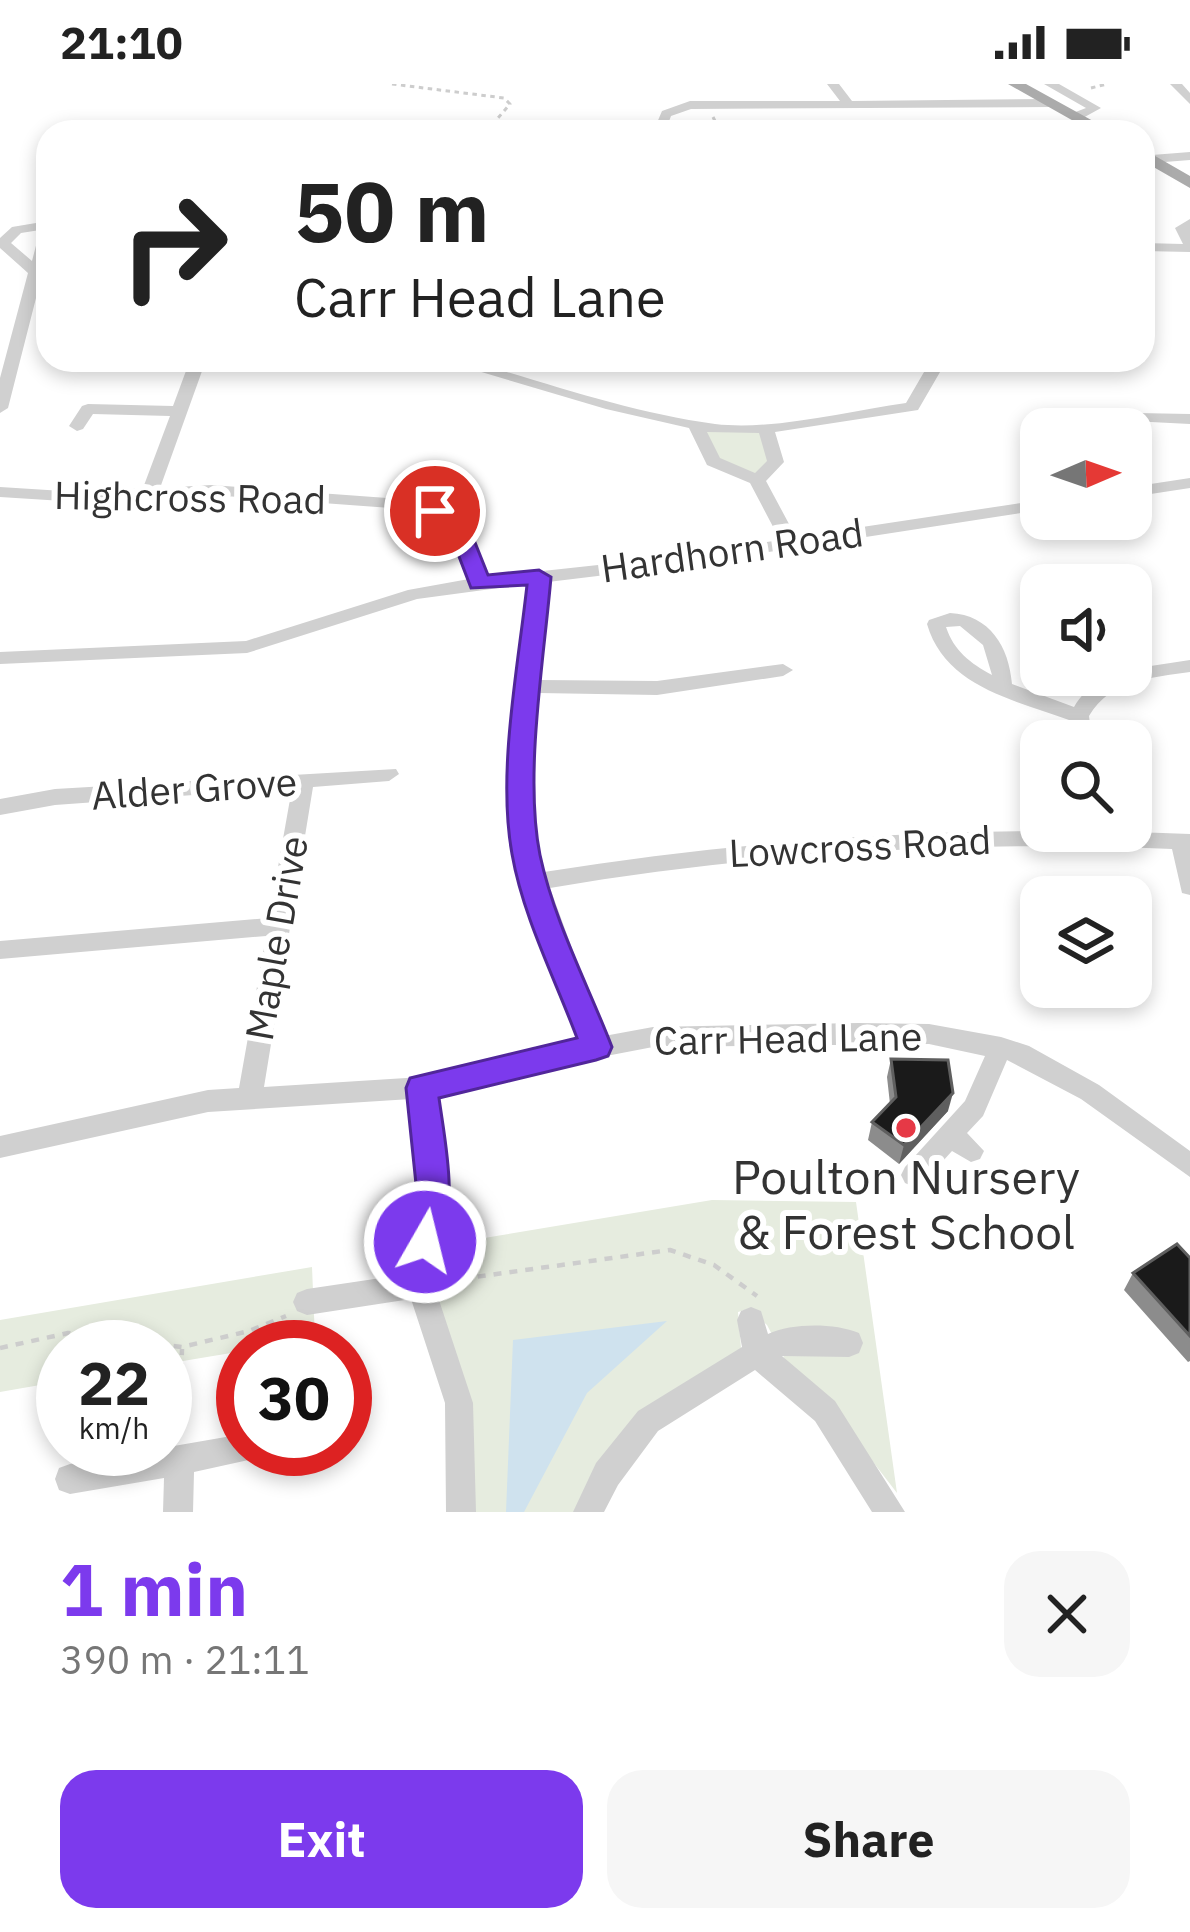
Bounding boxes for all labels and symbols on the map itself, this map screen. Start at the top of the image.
north arrow [1020,408,1152,540]
pin [384,460,486,562]
street label: Highcross Road [53,469,327,525]
street label: Hardhorn Road [598,506,866,594]
street label: Alder Grove [89,755,299,821]
street label: Lowcross Road [727,814,993,878]
street label: Maple Drive [233,832,319,1044]
street label: Carr Head Lane [653,1010,923,1066]
marker: Poulton Nursery & Forest School [893,1115,919,1141]
place label: Poulton Nursery & Forest School [732,1145,1080,1262]
position arrow [362,1179,488,1305]
speed limit sign: 30 [216,1320,372,1476]

